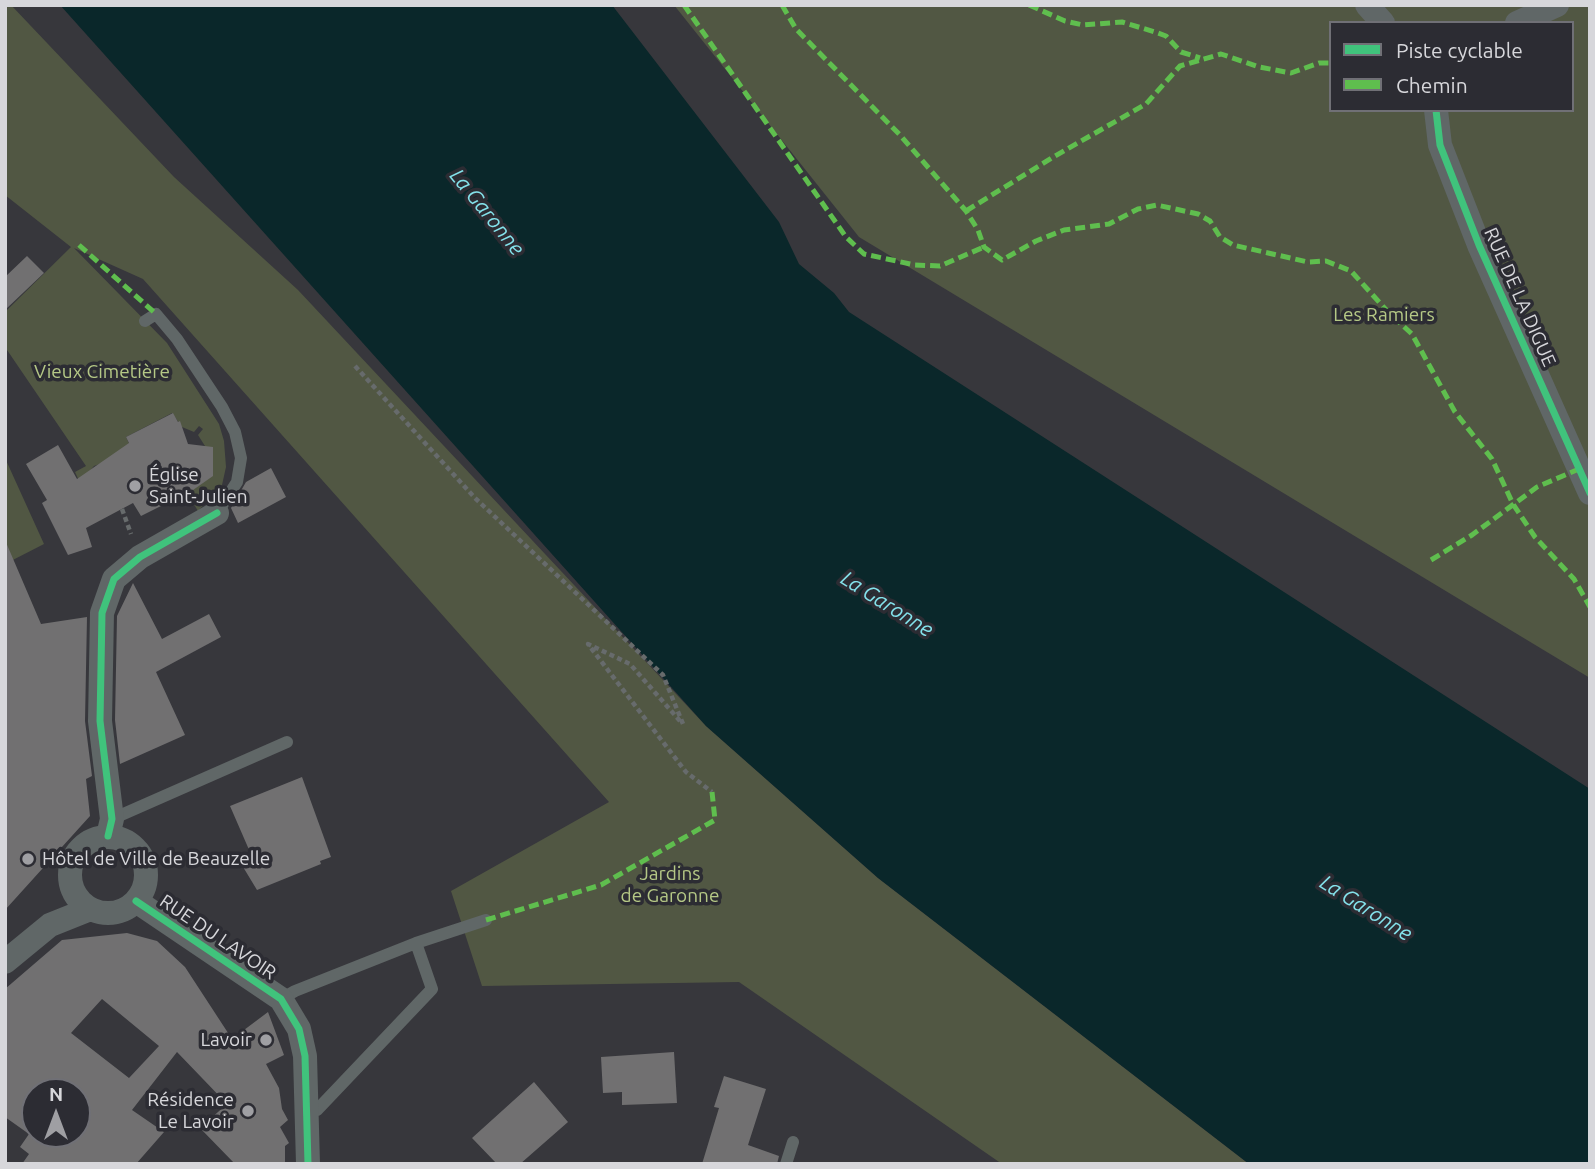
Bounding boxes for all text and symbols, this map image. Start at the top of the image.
legend [1329,21,1574,112]
text: Piste cyclable [1396,38,1523,62]
text: Chemin [1396,73,1468,97]
water label: La Garonne [444,164,530,260]
street label: RUE DE LA DIGUE [1479,224,1561,370]
park label: Les Ramiers [1333,304,1435,326]
park label: Vieux Cimetière [34,361,170,383]
place label: Église Saint-Julien [149,464,247,508]
marker: Église Saint-Julien [127,478,143,494]
water label: La Garonne [836,566,938,642]
place label: Hôtel de Ville de Beauzelle [42,848,270,870]
marker: Hôtel de Ville de Beauzelle [20,851,36,867]
park label: Jardins de Garonne [621,863,719,907]
water label: La Garonne [1315,870,1417,946]
street label: RUE DU LAVOIR [155,890,281,984]
place label: Lavoir [200,1029,252,1051]
marker: Lavoir [258,1032,274,1048]
north arrow [21,1078,91,1148]
text: N [49,1083,63,1105]
place label: Résidence Le Lavoir [147,1089,234,1133]
marker: Résidence Le Lavoir [240,1103,256,1119]

